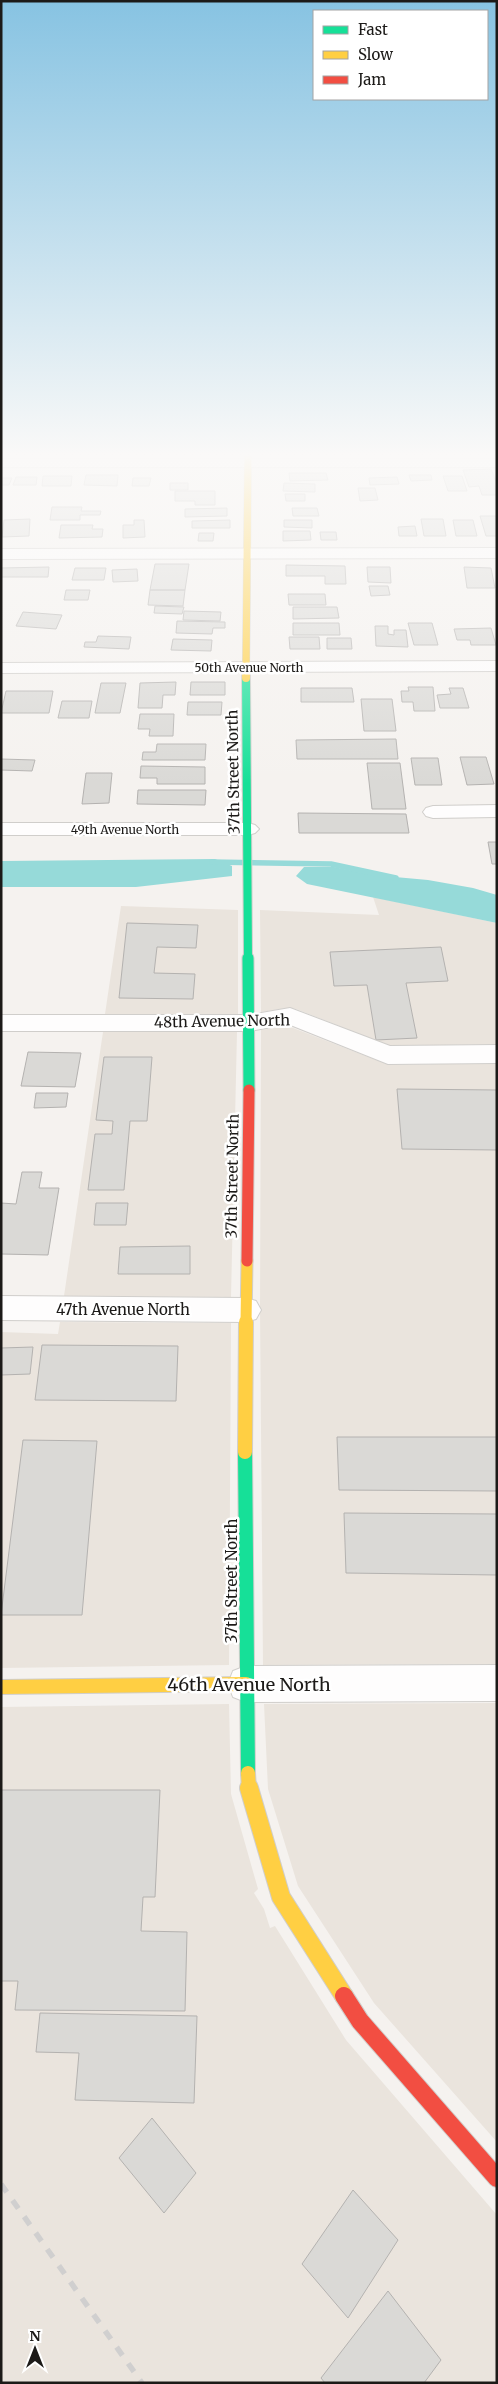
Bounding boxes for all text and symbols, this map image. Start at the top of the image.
legend [313,10,488,100]
text: Fast [358,20,388,39]
text: Slow [358,45,393,64]
text: Jam [357,70,386,89]
street label: 50th Avenue North [195,660,304,675]
street label: 37th Street North [222,709,244,835]
street label: 49th Avenue North [71,822,179,837]
street label: 48th Avenue North [154,1010,290,1032]
street label: 37th Street North [221,1113,243,1239]
street label: 47th Avenue North [56,1300,190,1319]
street label: 37th Street North [222,1519,241,1643]
street label: 46th Avenue North [167,1673,331,1696]
north arrow [10,2324,60,2374]
text: N [29,2327,41,2345]

